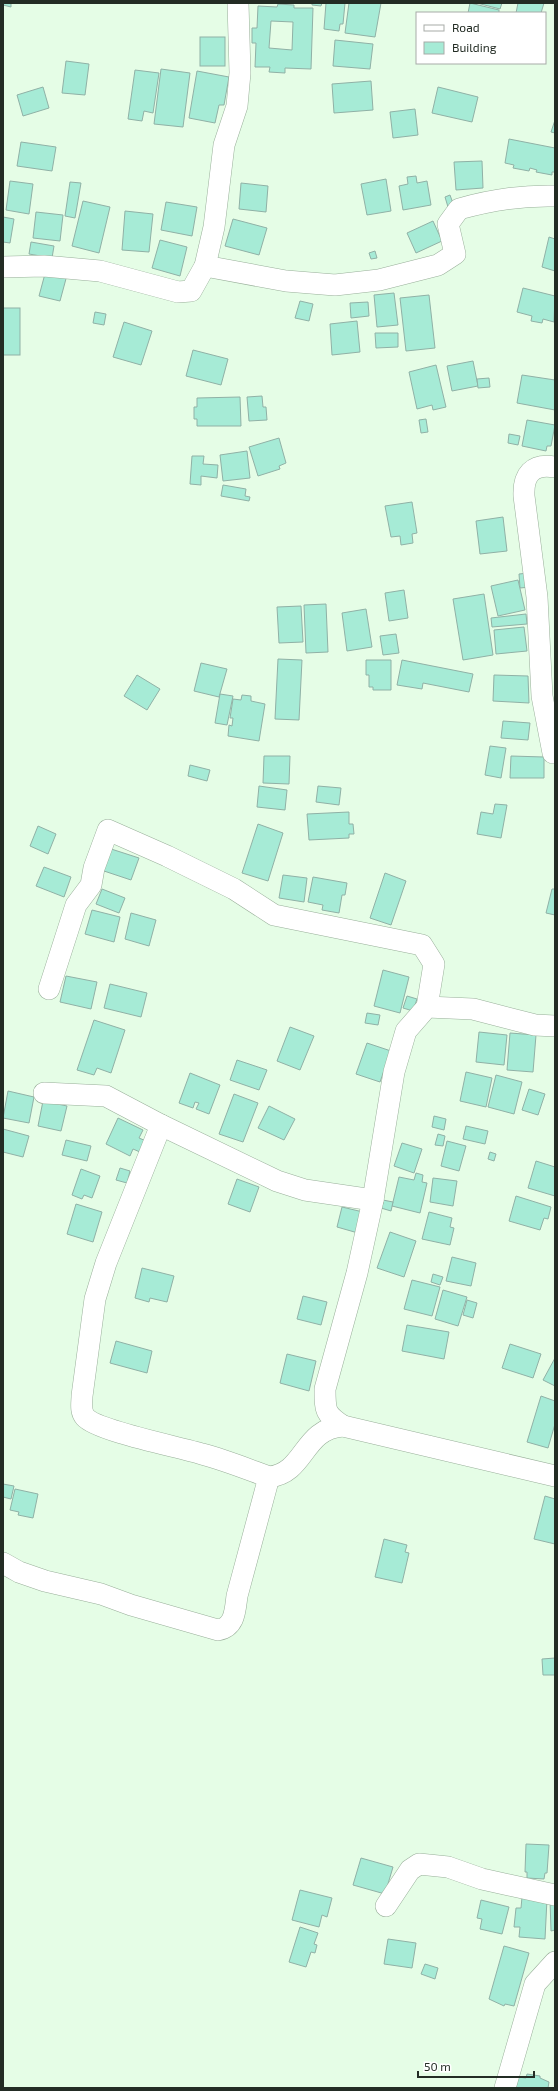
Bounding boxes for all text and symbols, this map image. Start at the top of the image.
legend [416,12,546,64]
text: Road [452,20,480,34]
text: Building [452,40,497,54]
scale bar [418,2053,534,2079]
text: 50 m [424,2059,451,2073]

